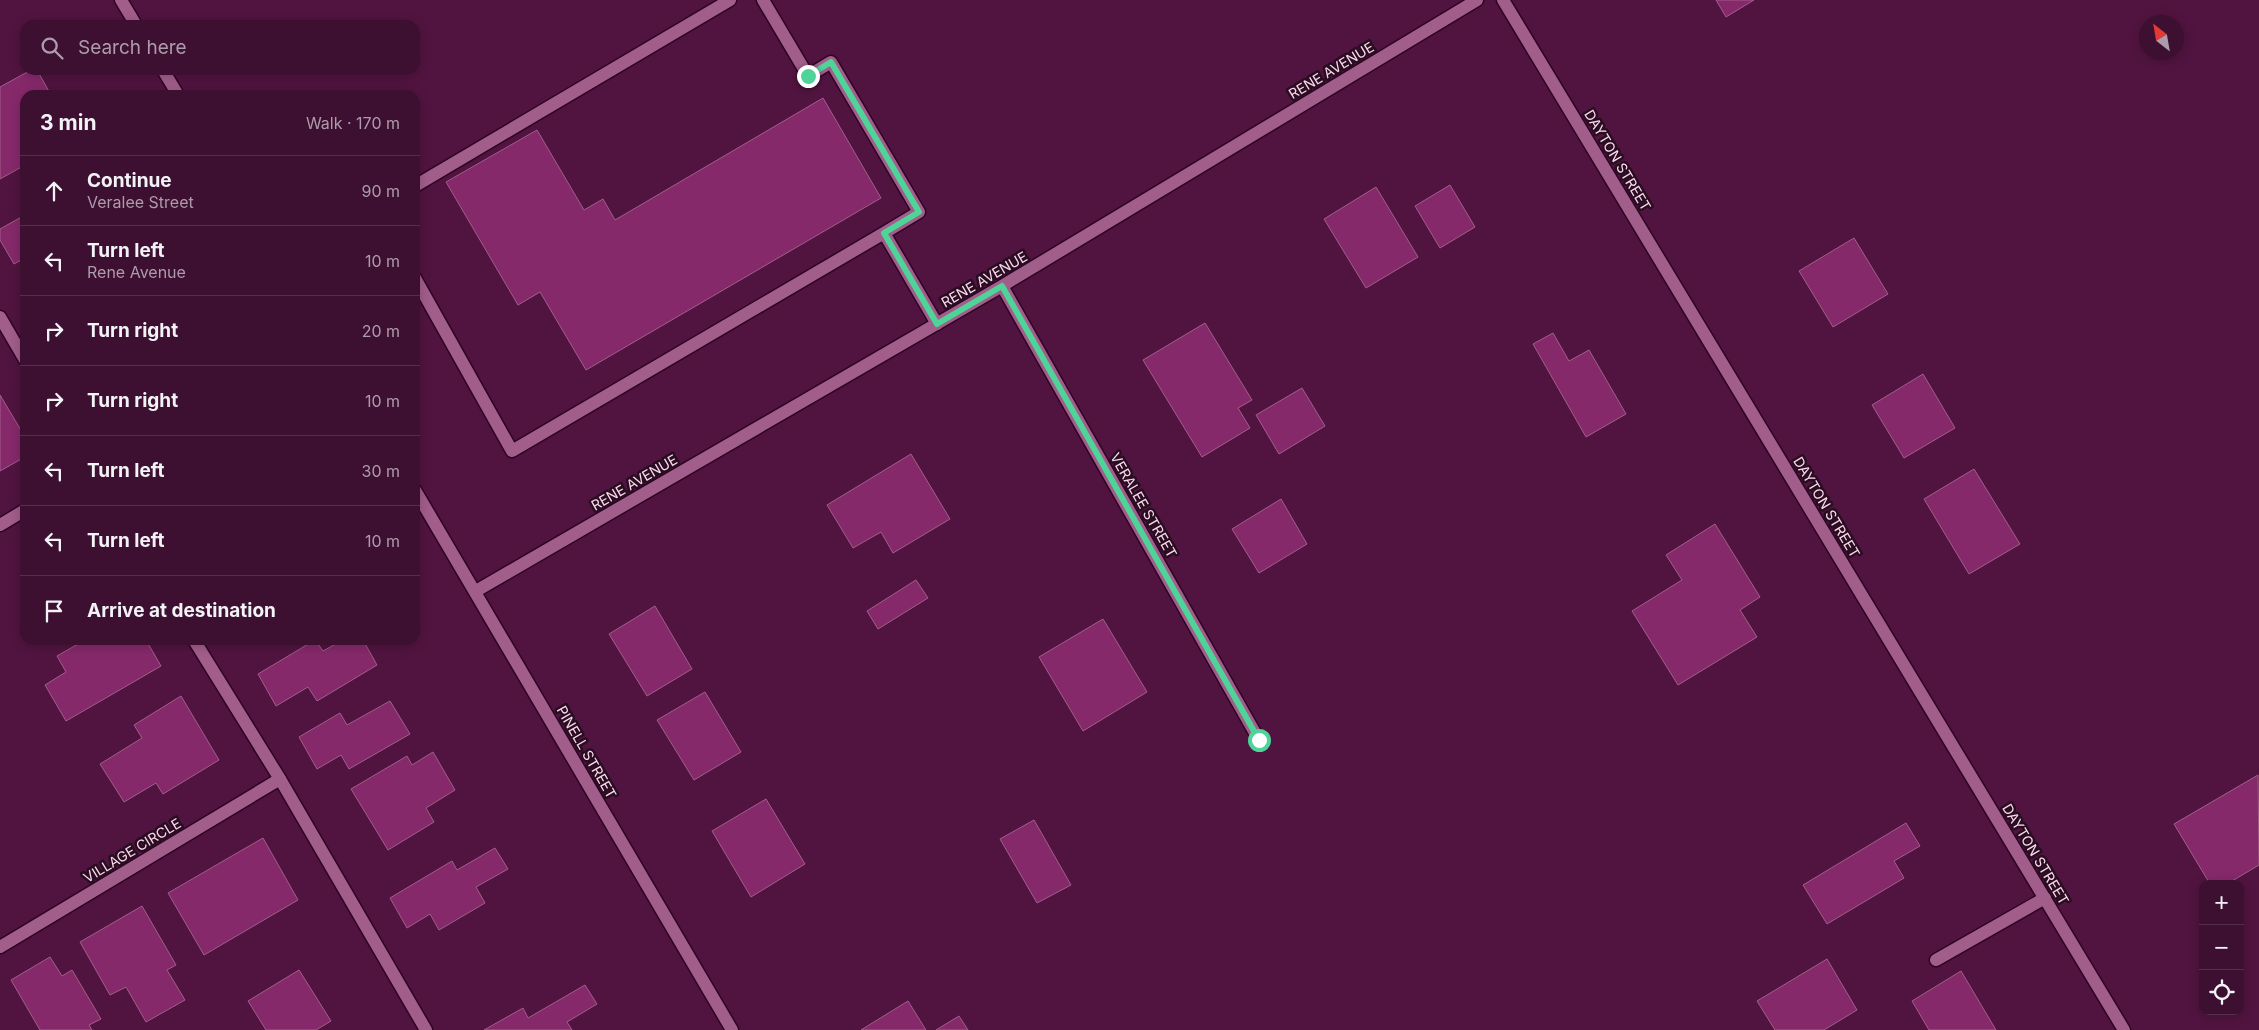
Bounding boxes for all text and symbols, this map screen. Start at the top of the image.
north arrow [2139,15,2184,60]
search box [20,20,420,75]
icon: search [38,34,66,62]
text: Search here [78,36,187,59]
street label: RENE AVENUE [1285,38,1377,102]
route end [797,65,820,88]
street label: DAYTON STREET [1581,106,1655,214]
text: 3 min [40,110,96,135]
text: Walk · 170 m [306,113,400,133]
text: Continue [87,169,172,192]
icon: ahead [40,177,68,205]
text: 90 m [361,181,400,201]
text: Veralee Street [87,192,194,212]
text: Turn left [87,239,165,262]
icon: left [40,247,68,275]
street label: RENE AVENUE [938,248,1030,310]
text: 10 m [365,251,400,271]
text: Rene Avenue [87,262,186,282]
icon: right [40,317,68,345]
text: Turn right [87,319,178,342]
text: 20 m [362,321,400,341]
icon: right [40,387,68,415]
text: Turn right [87,389,178,412]
text: 10 m [365,391,400,411]
street label: VERALEE STREET [1107,450,1181,560]
street label: RENE AVENUE [588,451,680,513]
street label: DAYTON STREET [1790,453,1864,561]
icon: left [40,457,68,485]
text: Turn left [87,459,165,482]
text: 30 m [362,461,400,481]
icon: left [40,527,68,555]
text: Turn left [87,529,165,552]
text: 10 m [365,531,400,551]
icon: arrive [40,597,68,625]
text: Arrive at destination [87,599,276,622]
street label: PINELL STREET [554,703,620,801]
route start [1248,729,1271,752]
street label: DAYTON STREET [1999,800,2073,908]
street label: VILLAGE CIRCLE [80,814,184,886]
map controls [2199,880,2244,1015]
button: + [2199,880,2244,925]
button: − [2199,925,2244,970]
button: locate [2199,970,2244,1015]

